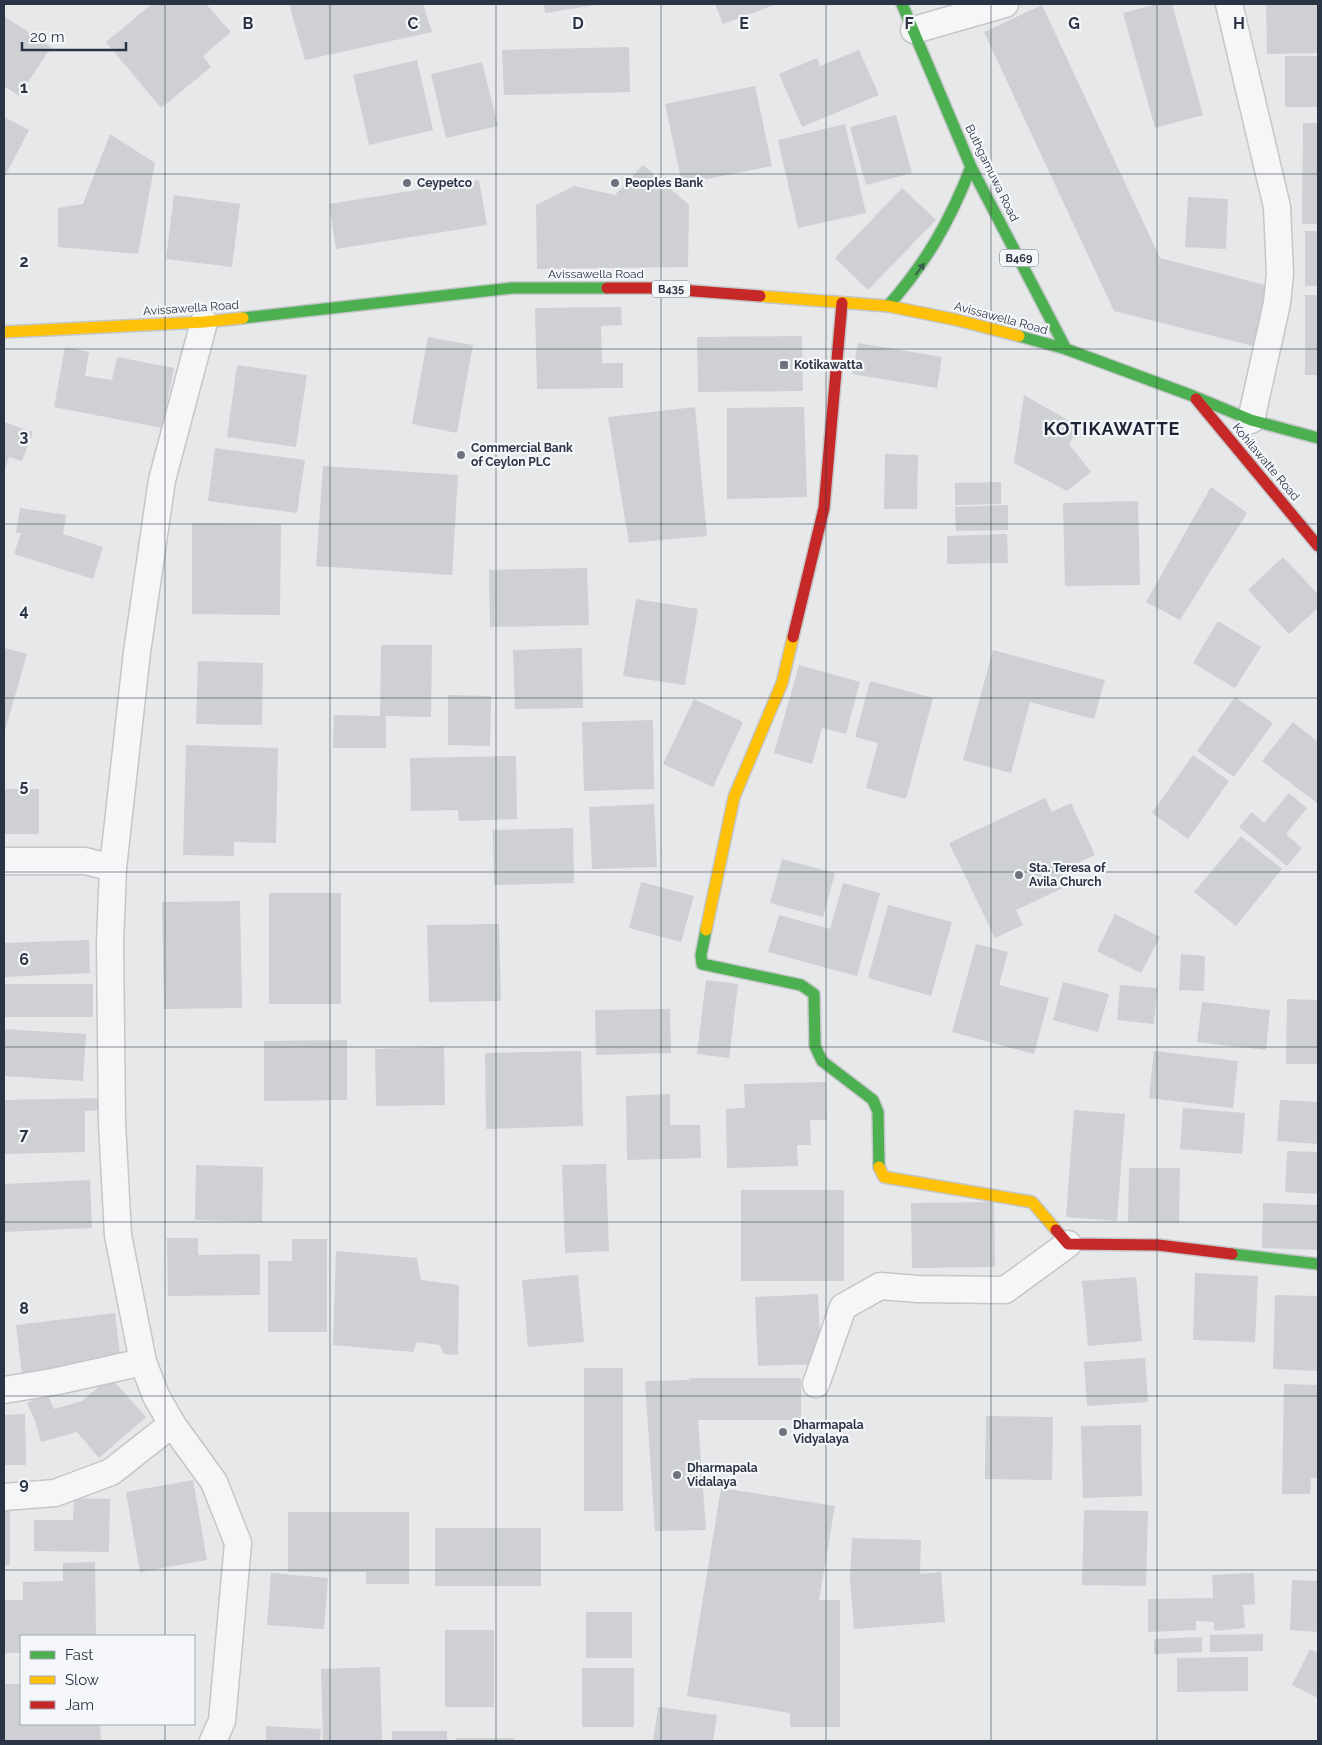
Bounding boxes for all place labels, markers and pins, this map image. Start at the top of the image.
place label: Ceypetco [417,176,472,190]
place label: Peoples Bank [625,176,704,190]
marker: Ceypetco [401,177,413,189]
marker: Peoples Bank [609,177,621,189]
place label: Kotikawatta [794,358,863,372]
marker: Kotikawatta [778,359,790,371]
place label: Commercial Bank of Ceylon PLC [471,441,573,469]
marker: Commercial Bank of Ceylon PLC [455,449,467,461]
place label: Sta. Teresa of Avila Church [1029,861,1106,889]
marker: Sta. Teresa of Avila Church [1013,869,1025,881]
place label: Dharmapala Vidyalaya [793,1418,864,1446]
marker: Dharmapala Vidyalaya [777,1426,789,1438]
place label: Dharmapala Vidalaya [687,1461,758,1489]
marker: Dharmapala Vidalaya [671,1469,683,1481]

